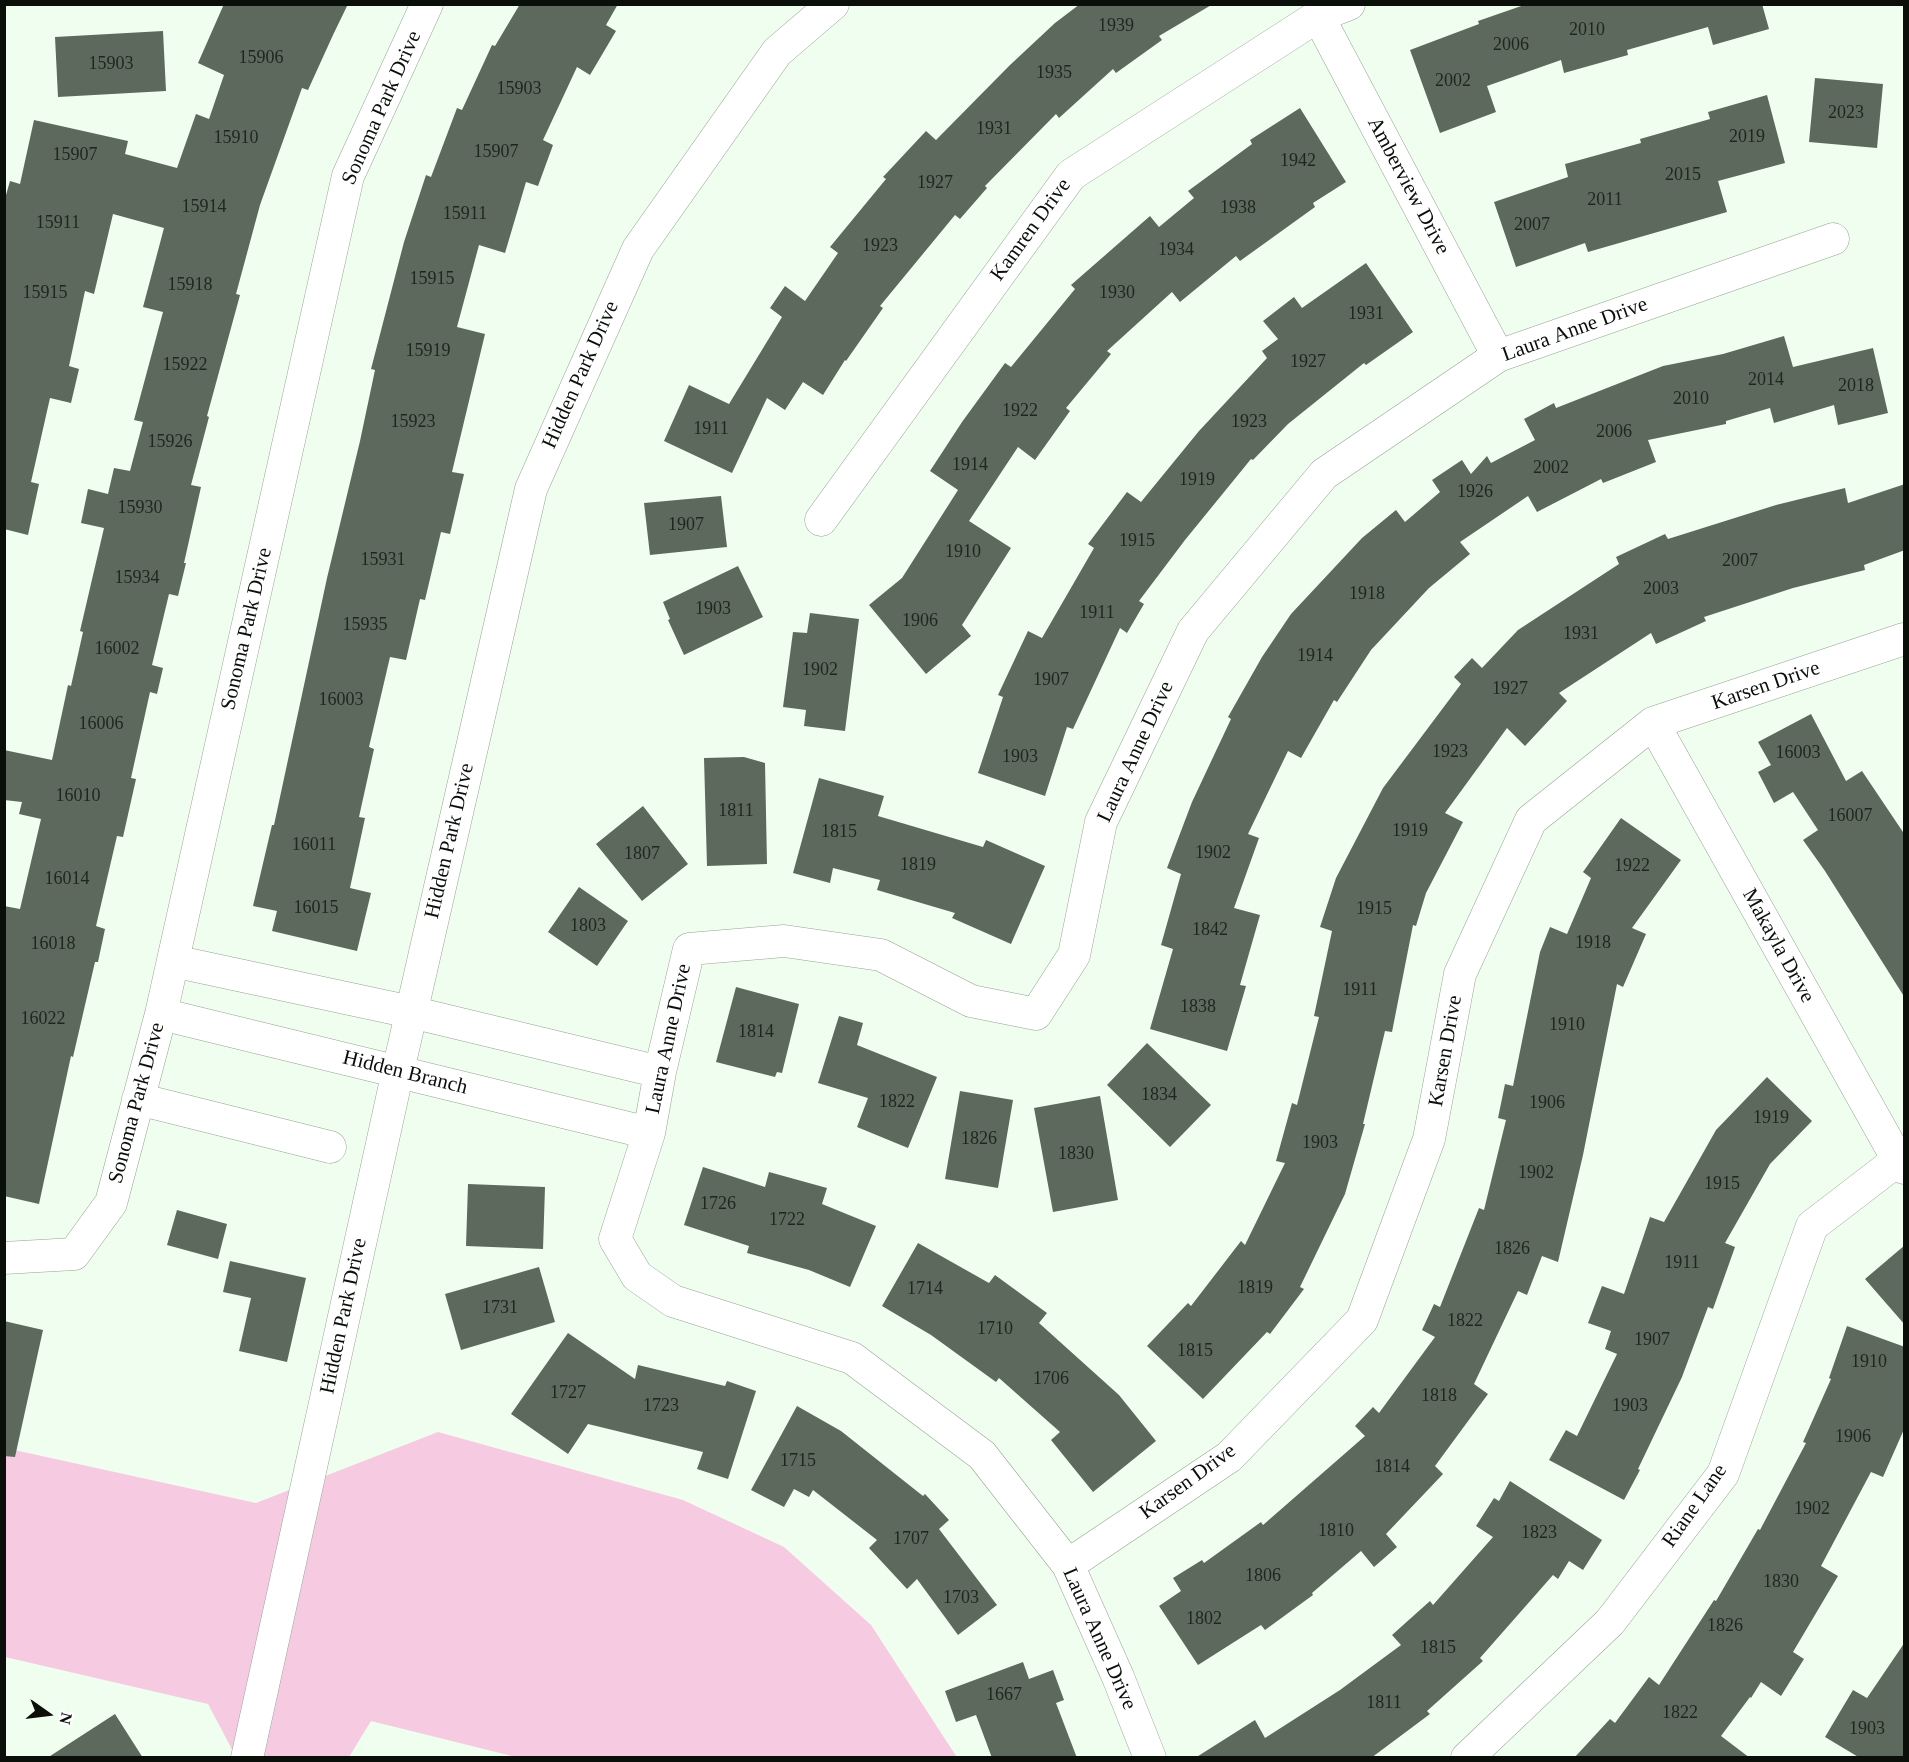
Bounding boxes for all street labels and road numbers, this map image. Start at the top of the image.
street label: Sonoma Park Drive [337,27,427,189]
street label: Amberview Drive [1361,113,1455,259]
street label: Kamren Drive [985,174,1077,286]
street label: Laura Anne Drive [1499,292,1651,368]
street label: Hidden Park Drive [537,297,625,453]
street label: Sonoma Park Drive [216,545,278,713]
street label: Karsen Drive [1709,656,1823,716]
street label: Laura Anne Drive [1092,677,1180,827]
street label: Hidden Park Drive [420,761,480,921]
street label: Makayla Drive [1736,885,1820,1007]
street label: Laura Anne Drive [641,962,697,1116]
street label: Karsen Drive [1424,993,1468,1109]
street label: Sonoma Park Drive [103,1020,171,1186]
street label: Hidden Branch [340,1045,470,1101]
street label: Hidden Park Drive [315,1236,373,1396]
street label: Karsen Drive [1135,1439,1241,1525]
street label: Riane Lane [1657,1459,1733,1553]
street label: Laura Anne Drive [1056,1564,1142,1714]

